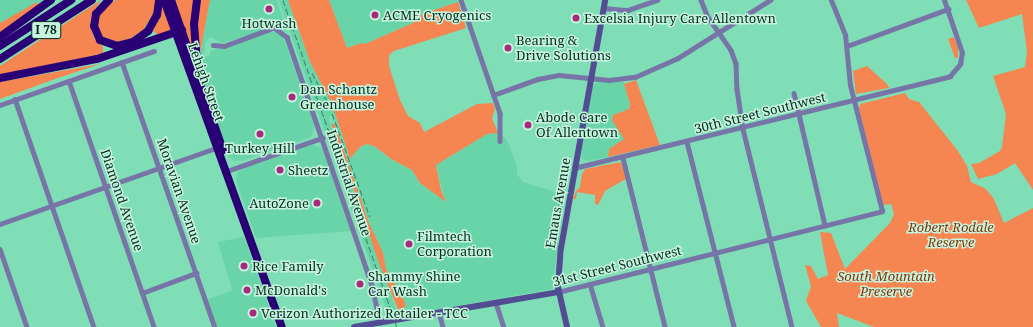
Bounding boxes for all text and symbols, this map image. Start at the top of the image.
marker: Hotwash [264,4,274,14]
place label: ACME Cryogenics [383,7,491,23]
marker: ACME Cryogenics [370,10,380,20]
place label: Excelsia Injury Care Allentown [584,10,776,26]
marker: Excelsia Injury Care Allentown [571,13,581,23]
place label: Hotwash [241,15,297,31]
road number: I 78 [31,20,61,40]
place label: Bearing & Drive Solutions [516,33,611,64]
street label: Lehigh Street [185,41,227,123]
marker: Bearing & Drive Solutions [503,43,513,53]
place label: Dan Schantz Greenhouse [300,82,377,113]
street label: 30th Street Southwest [693,89,827,137]
marker: Dan Schantz Greenhouse [287,92,297,102]
place label: Abode Care Of Allentown [536,110,618,141]
marker: Abode Care Of Allentown [523,120,533,130]
street label: Industrial Avenue [324,128,374,238]
marker: Turkey Hill [255,129,265,139]
street label: Moravian Avenue [154,136,204,246]
place label: Turkey Hill [225,140,295,156]
street label: Diamond Avenue [97,147,147,253]
street label: Emaus Avenue [542,157,574,249]
place label: Sheetz [288,162,328,178]
marker: Sheetz [275,165,285,175]
place label: AutoZone [249,195,309,211]
marker: AutoZone [312,198,322,208]
park label: Robert Rodale Reserve [908,220,994,251]
place label: Filmtech Corporation [417,229,492,260]
marker: Filmtech Corporation [404,239,414,249]
street label: 31st Street Southwest [551,242,683,290]
place label: Rice Family [252,258,324,274]
marker: Rice Family [239,261,249,271]
place label: Shammy Shine Car Wash [368,269,461,300]
park label: South Mountain Preserve [837,269,935,300]
marker: Shammy Shine Car Wash [355,279,365,289]
place label: McDonald's [255,282,327,298]
marker: McDonald's [242,285,252,295]
place label: Verizon Authorized Retailer - TCC [261,305,468,321]
marker: Verizon Authorized Retailer - TCC [248,308,258,318]

